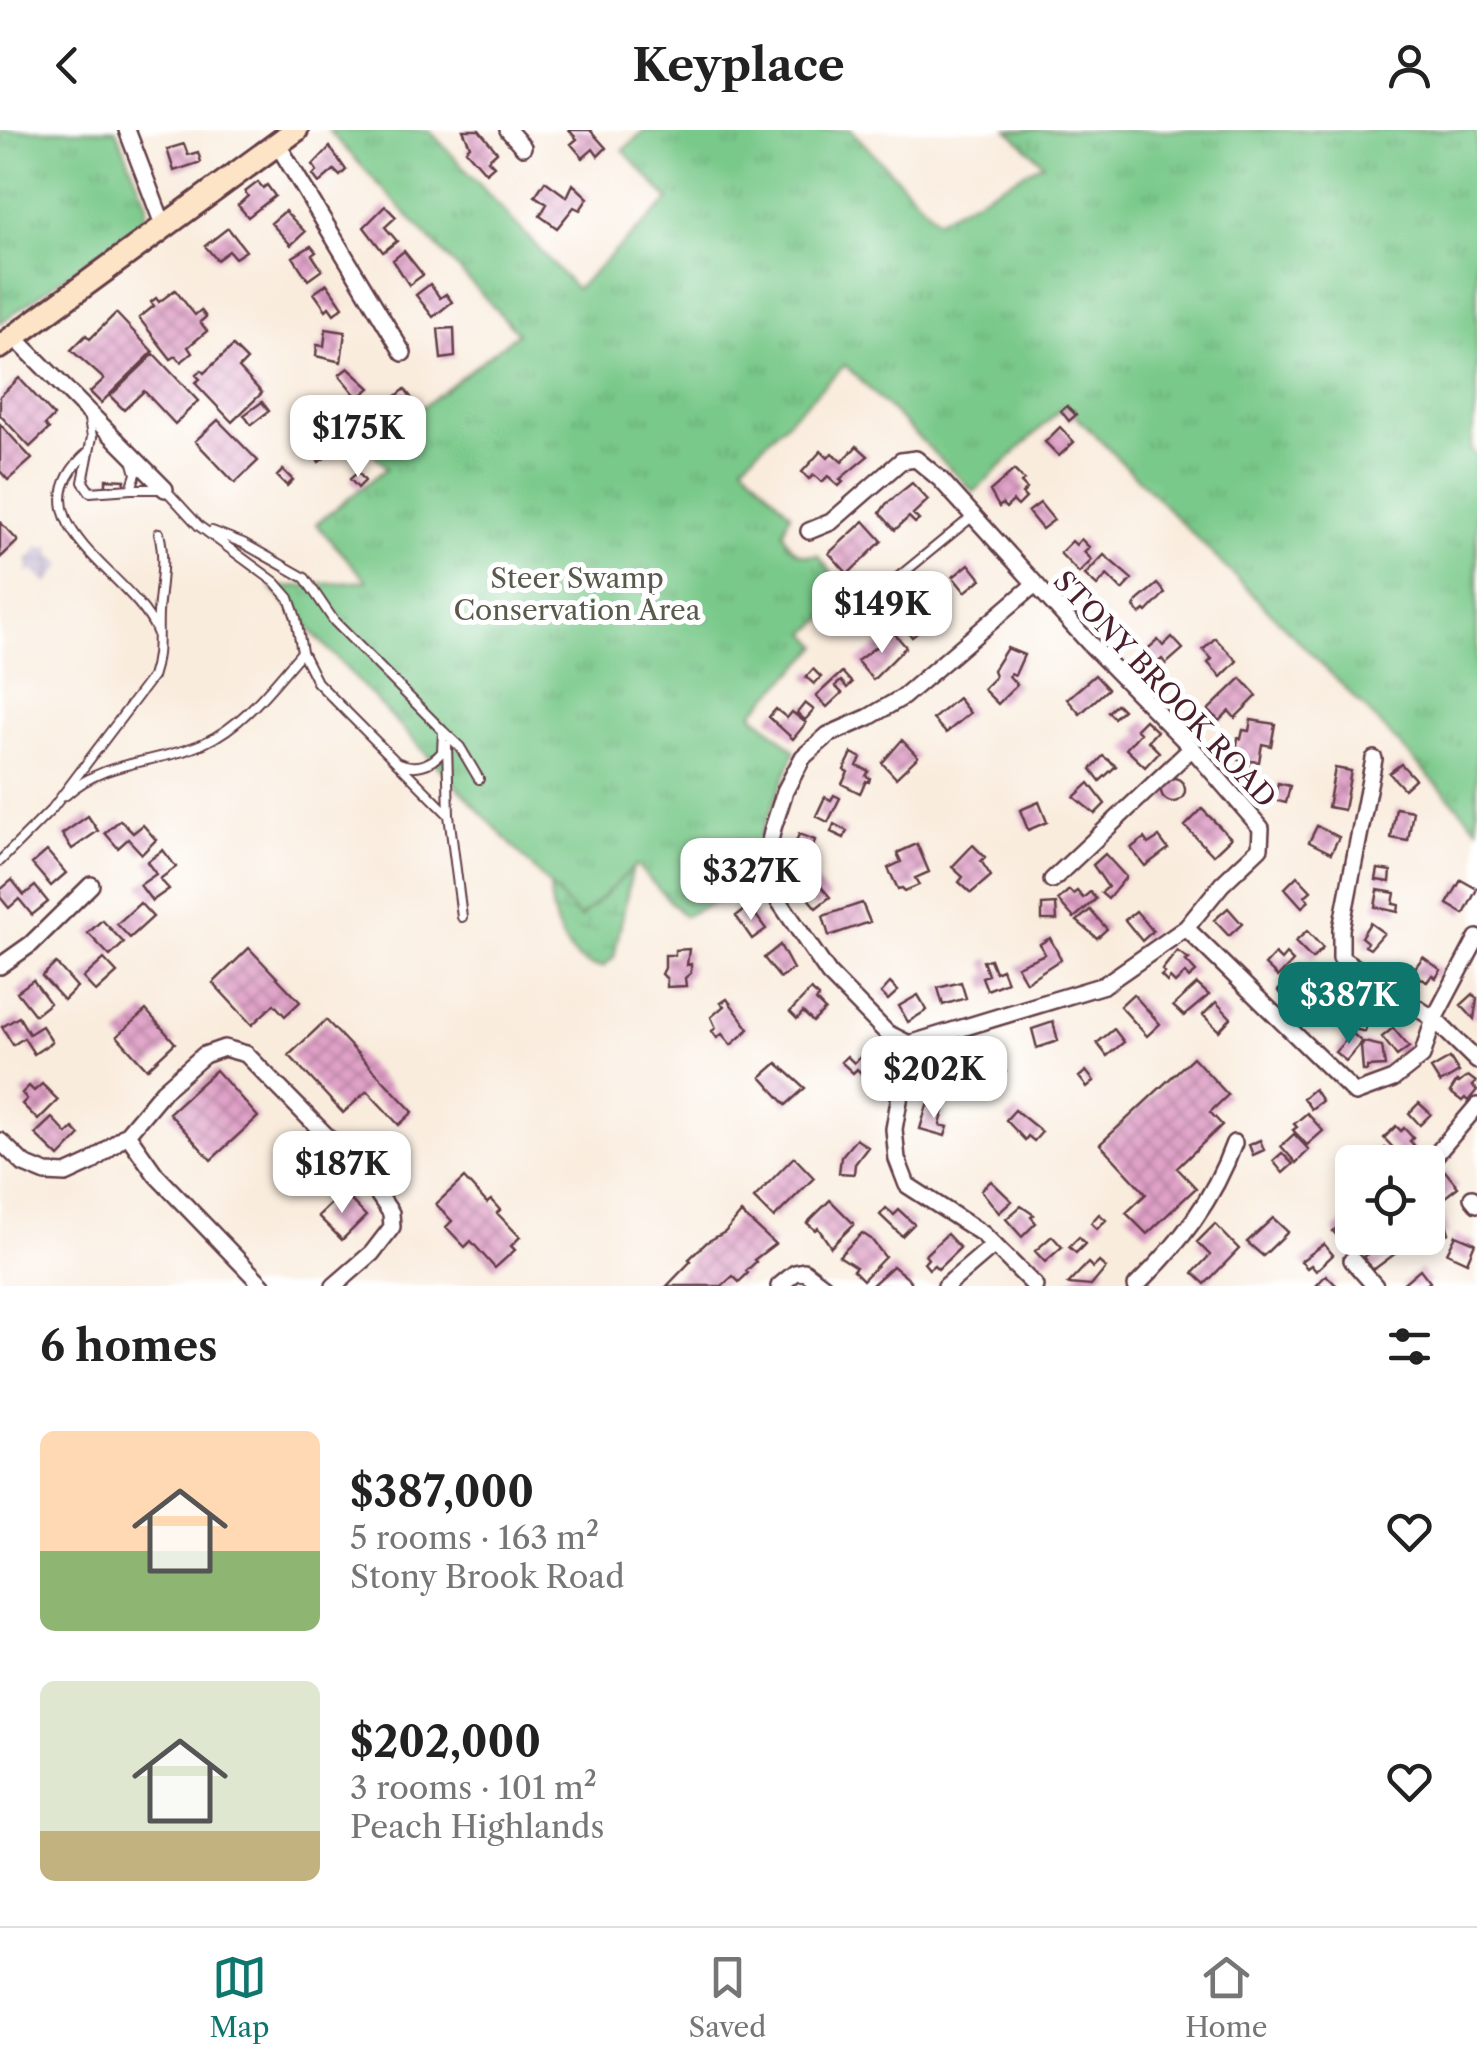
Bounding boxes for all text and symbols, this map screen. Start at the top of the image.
text: Keyplace [632,37,845,93]
icon: back [40,38,95,93]
icon: person [1382,38,1437,93]
pin: $175K [288,395,428,480]
text: $175K [312,408,404,447]
park label: Steer Swamp Conservation Area [453,561,701,627]
street label: STONY BROOK ROAD [1047,564,1283,814]
pin: $149K [812,571,952,656]
text: $149K [834,584,930,623]
pin: $327K [681,838,821,923]
text: $327K [702,851,800,890]
pin: $387K [1279,962,1419,1047]
text: $387K [1300,975,1398,1014]
pin: $202K [864,1036,1004,1121]
text: $202K [883,1049,985,1088]
pin: $187K [272,1131,412,1216]
text: $187K [295,1144,389,1183]
map controls [1335,1145,1445,1255]
button: locate [1335,1145,1445,1255]
icon: filters [1382,1319,1437,1374]
text: 6 homes [40,1320,218,1372]
text: $387,000 [350,1466,534,1518]
icon: home [120,1471,240,1591]
icon: heart [1382,1504,1437,1559]
text: 5 rooms · 163 m² [350,1518,599,1557]
text: Stony Brook Road [350,1557,625,1596]
text: $202,000 [350,1716,541,1768]
icon: home [120,1721,240,1841]
icon: heart [1382,1754,1437,1809]
text: 3 rooms · 101 m² [350,1768,597,1807]
text: Peach Highlands [350,1807,604,1846]
tab: Map [209,1950,270,2044]
tab: Saved [689,1950,766,2044]
tab: Home [1185,1950,1268,2044]

